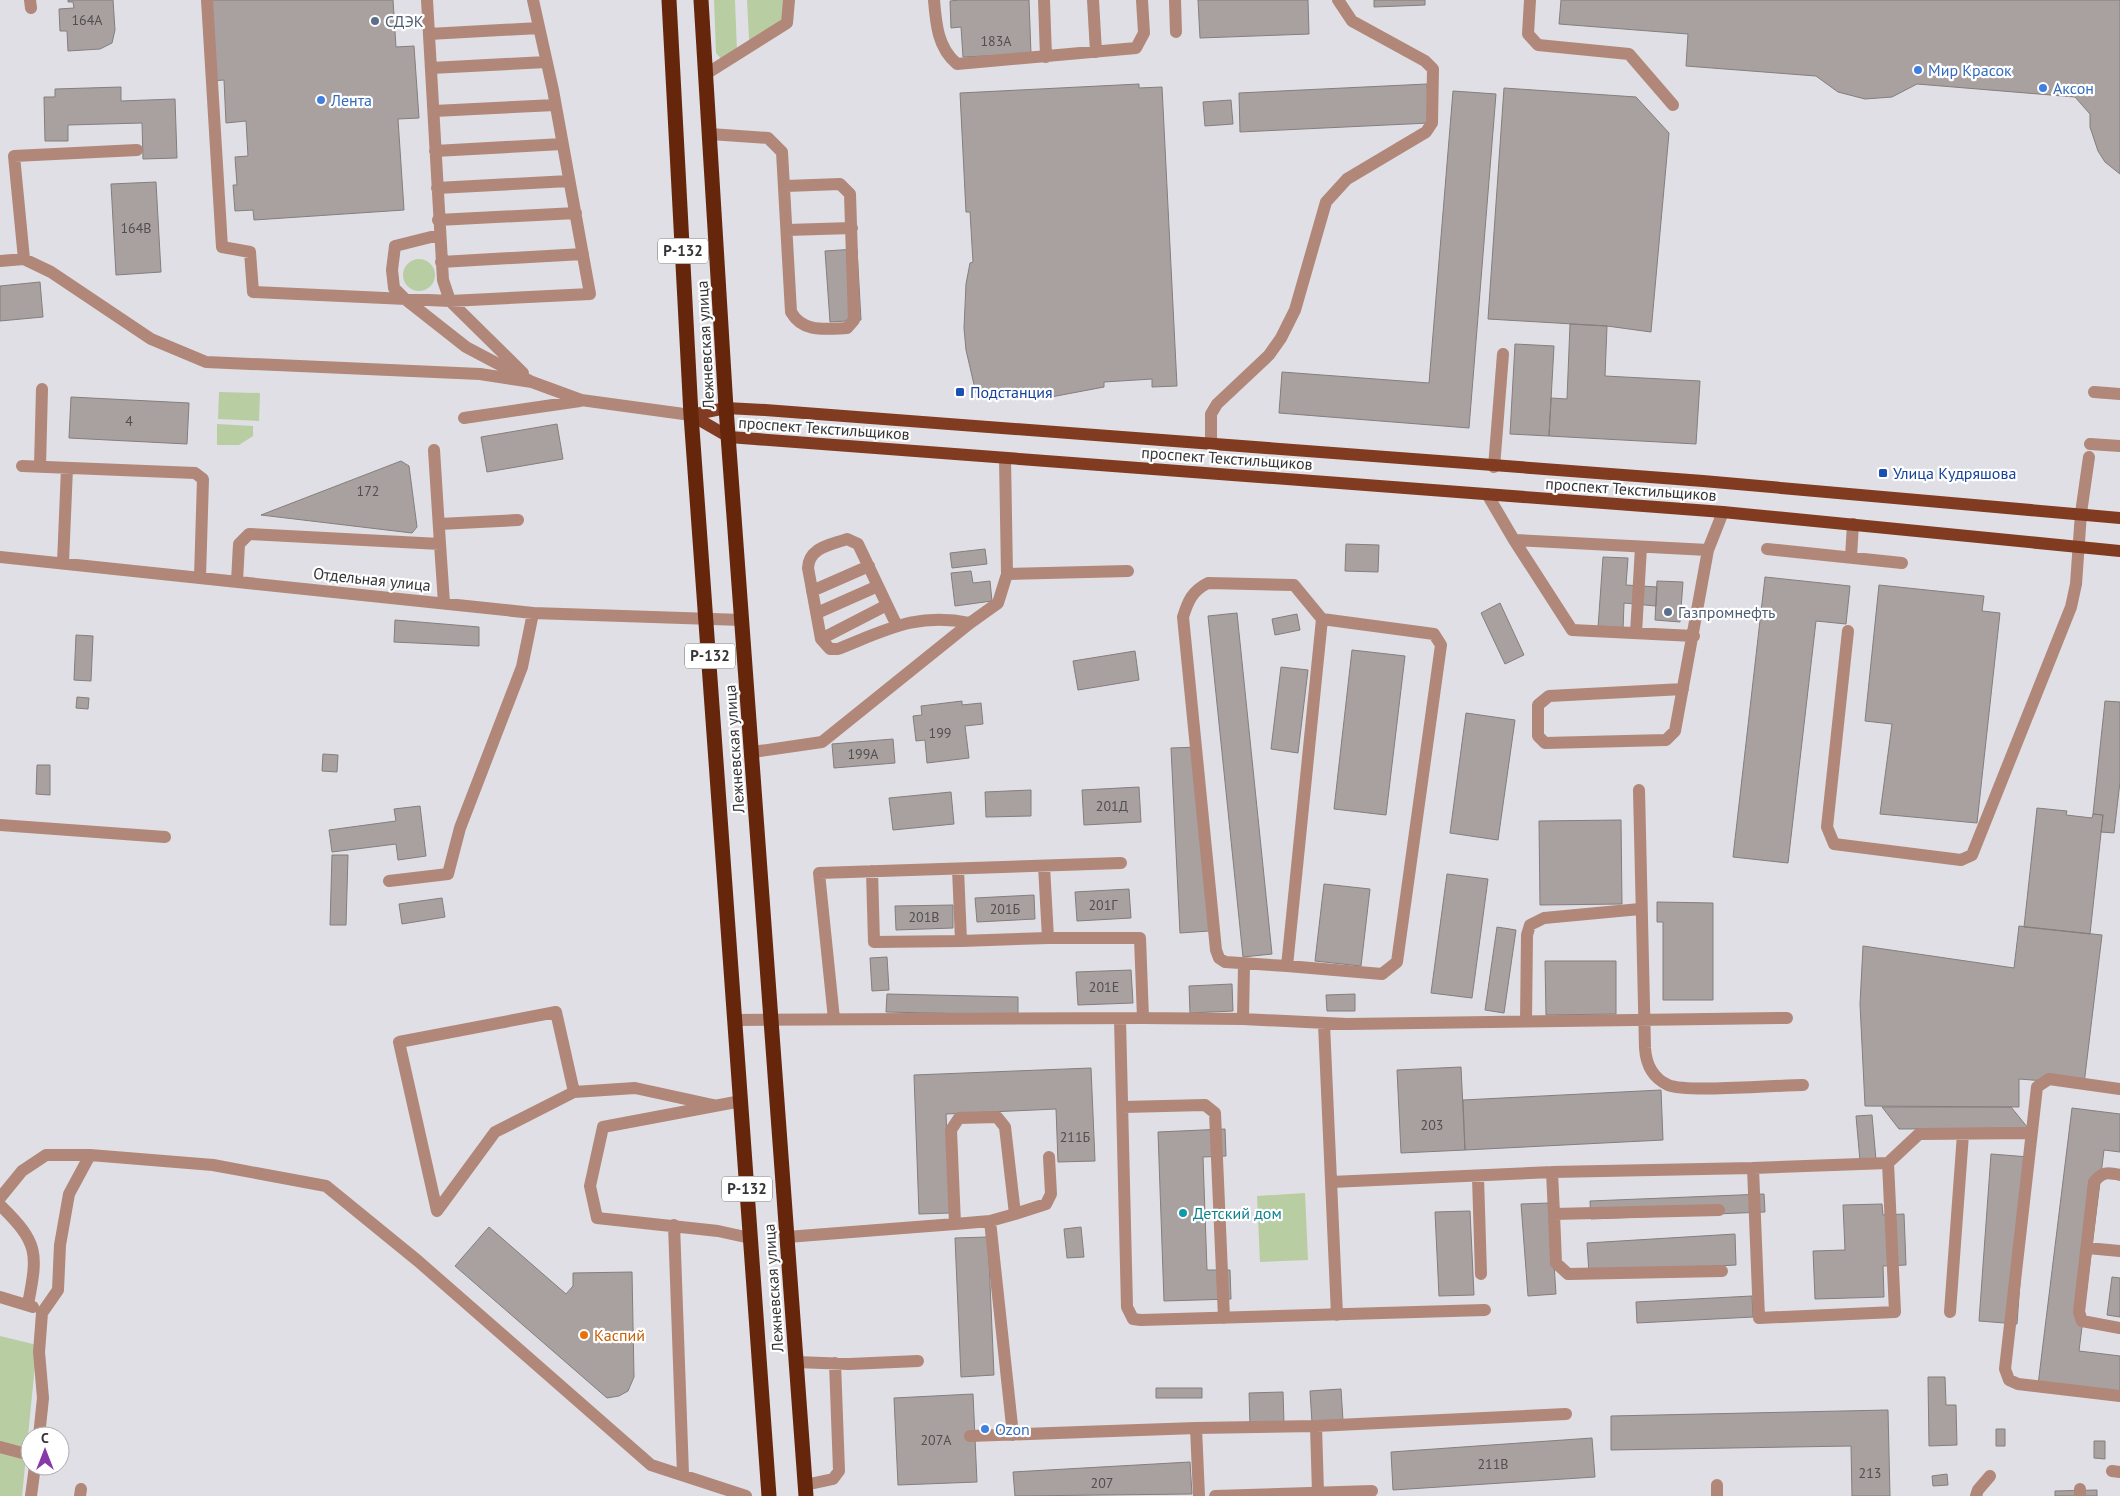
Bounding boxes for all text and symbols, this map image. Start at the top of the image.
house number: 164А [71,11,103,29]
place label: СДЭК [385,11,424,31]
marker: СДЭК [369,15,381,27]
house number: 183А [980,32,1012,50]
place label: Мир Красок [1928,60,2012,80]
marker: Мир Красок [1912,64,1924,76]
place label: Аксон [2053,78,2094,98]
marker: Аксон [2037,82,2049,94]
place label: Лента [330,90,372,110]
marker: Лента [315,94,327,106]
house number: 164В [120,219,152,237]
road number: Р-132 [658,238,708,264]
street label: Лежневская улица [692,280,718,411]
place label: Подстанция [970,382,1053,402]
marker: Подстанция [954,386,966,398]
house number: 4 [125,412,133,430]
street label: проспект Текстильщиков [738,412,910,444]
street label: проспект Текстильщиков [1141,442,1313,474]
place label: Улица Кудряшова [1893,463,2016,483]
marker: Улица Кудряшова [1877,467,1889,479]
street label: проспект Текстильщиков [1545,473,1717,505]
house number: 172 [357,482,379,500]
street label: Отдельная улица [312,563,432,595]
place label: Газпромнефть [1678,602,1775,622]
marker: Газпромнефть [1662,606,1674,618]
road number: Р-132 [685,644,735,668]
street label: Лежневская улица [720,684,749,815]
house number: 199 [929,724,951,742]
house number: 199А [847,745,879,763]
house number: 201Д [1096,797,1128,815]
house number: 201Г [1088,896,1118,914]
house number: 201Б [990,900,1021,918]
house number: 201В [908,908,940,926]
house number: 201Е [1089,978,1119,996]
house number: 203 [1421,1116,1443,1134]
house number: 211Б [1060,1128,1091,1146]
road number: Р-132 [722,1176,772,1202]
place label: Детский дом [1193,1203,1282,1223]
marker: Детский дом [1177,1207,1189,1219]
street label: Лежневская улица [759,1223,788,1354]
place label: Каспий [594,1325,645,1345]
marker: Каспий [578,1329,590,1341]
place label: Ozon [995,1419,1030,1439]
marker: Ozon [979,1423,991,1435]
north arrow [20,1426,70,1476]
text: С [41,1429,49,1447]
house number: 207А [920,1431,952,1449]
house number: 211В [1477,1455,1509,1473]
house number: 213 [1859,1464,1881,1482]
house number: 207 [1091,1474,1113,1492]

